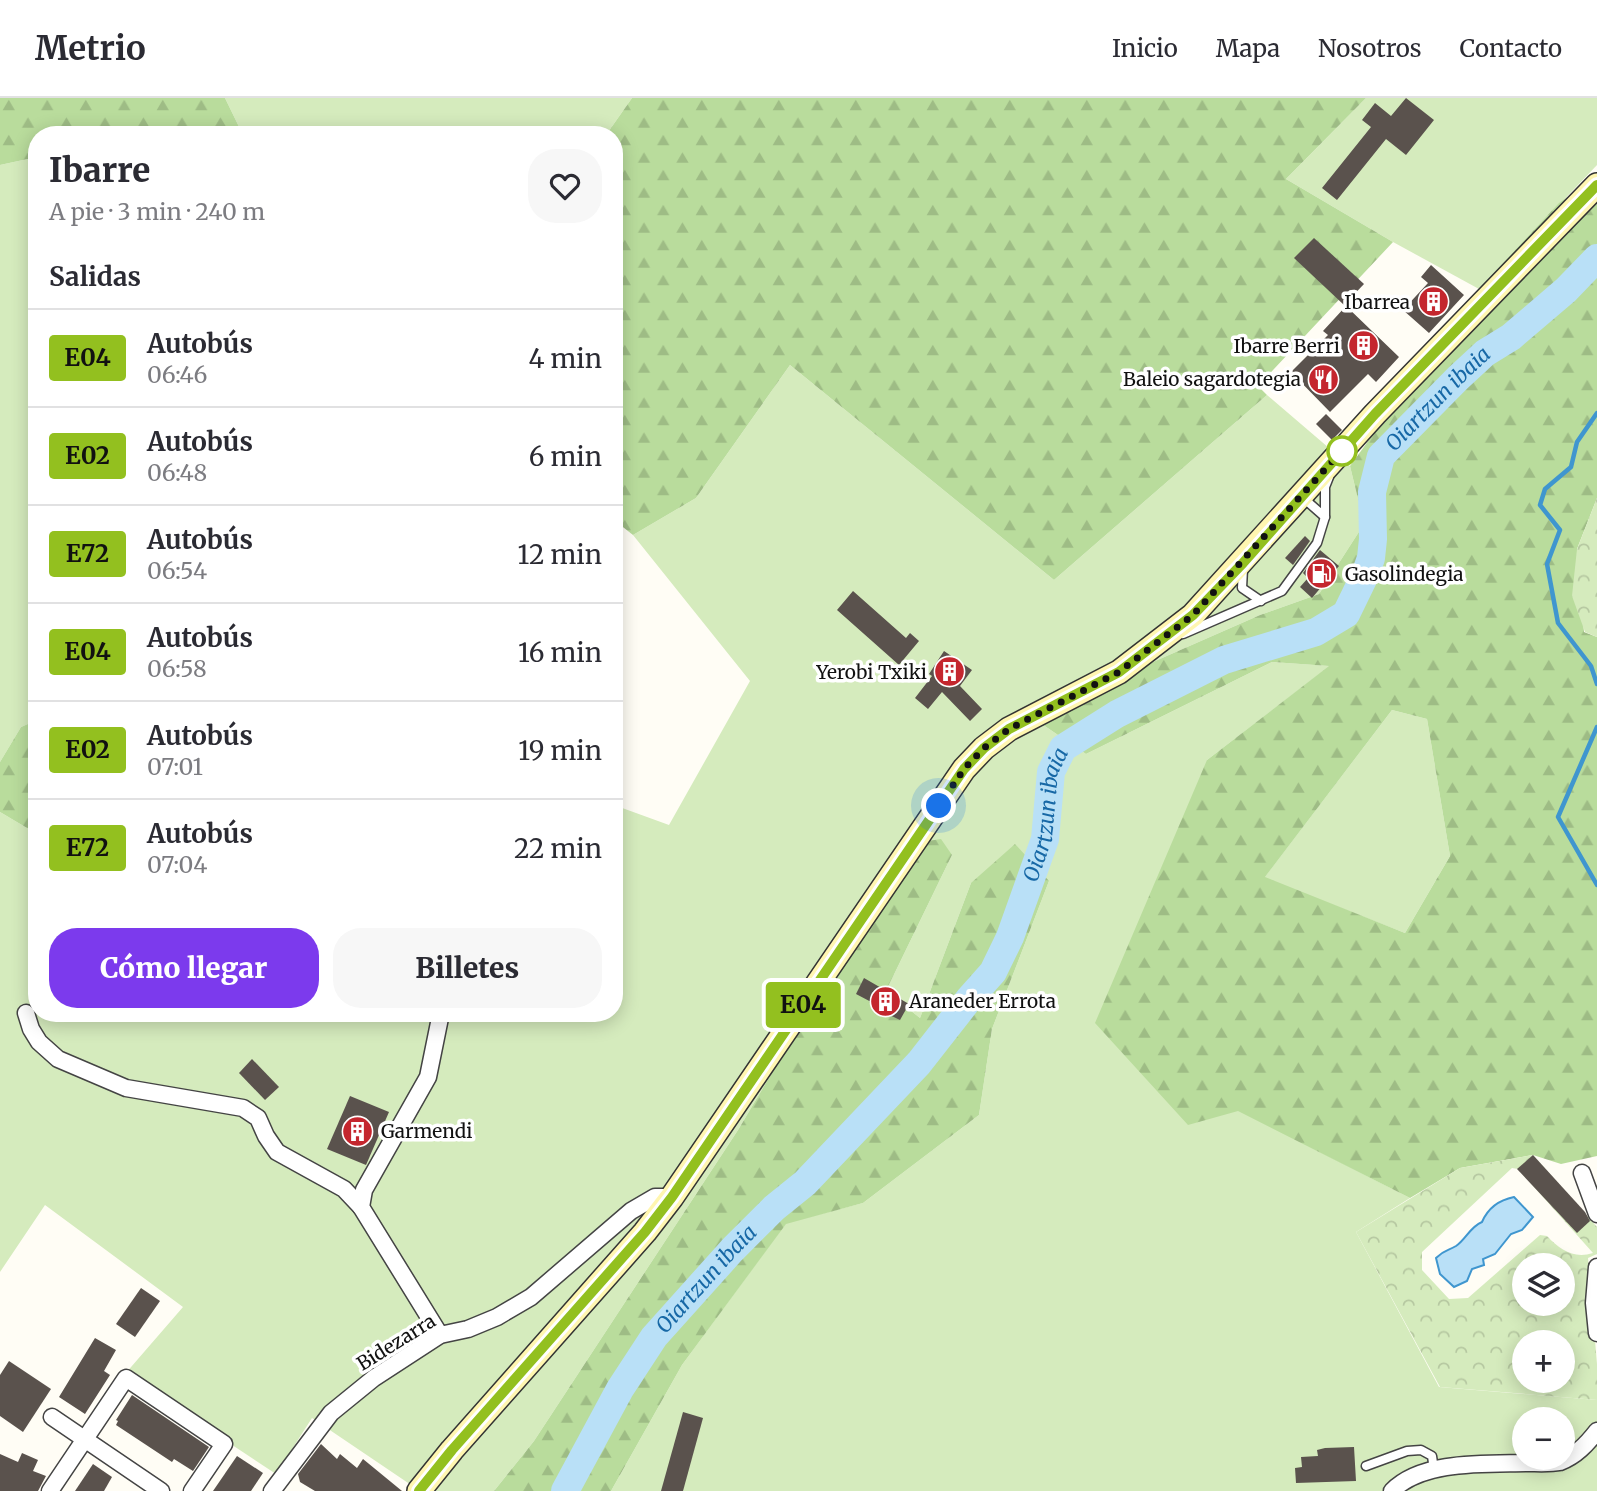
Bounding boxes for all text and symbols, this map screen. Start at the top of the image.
text: Metrio [35,28,146,69]
text: Inicio [1112,33,1178,64]
text: Mapa [1216,33,1280,64]
text: Nosotros [1318,33,1422,64]
text: Contacto [1460,33,1562,64]
button: heart [528,149,602,223]
text: Ibarre [49,150,150,191]
text: A pie · 3 min · 240 m [49,197,265,226]
text: Salidas [49,260,141,293]
building icon: Ibarrea [1416,285,1450,319]
place label: Ibarrea [1344,290,1410,314]
text: Autobús [147,327,253,360]
building icon: Ibarre Berri [1346,329,1380,363]
place label: Ibarre Berri [1233,334,1340,358]
water label: Oiartzun ibaia [1379,341,1496,457]
text: E04 [64,342,111,373]
text: 4 min [528,342,602,375]
text: 06:46 [147,360,207,389]
restaurant icon: Baleio sagardotegia [1307,362,1341,396]
place label: Baleio sagardotegia [1123,367,1301,391]
text: Autobús [147,425,253,458]
unlabelled marker [1327,436,1357,466]
text: E02 [65,440,110,471]
text: 6 min [529,440,602,473]
text: 06:48 [147,458,207,487]
text: Autobús [147,523,253,556]
text: E72 [66,538,109,569]
text: 12 min [518,538,602,571]
text: 06:54 [147,556,207,585]
fuel station icon: Gasolindegia [1305,557,1339,591]
place label: Gasolindegia [1345,562,1464,586]
text: Autobús [147,621,253,654]
text: E04 [64,636,111,667]
text: 16 min [518,636,602,669]
text: 06:58 [147,654,207,683]
building icon: Yerobi Txiki [933,655,967,689]
place label: Yerobi Txiki [815,660,927,684]
text: Autobús [147,719,253,752]
text: E02 [65,734,110,765]
text: 19 min [518,734,602,767]
water label: Oiartzun ibaia [1017,743,1074,886]
text: 07:01 [147,752,203,781]
your location [921,788,956,823]
text: Autobús [147,817,253,850]
text: E72 [66,832,109,863]
text: 22 min [514,832,602,865]
text: 07:04 [147,850,207,879]
button: Cómo llegar [49,928,319,1008]
button: Billetes [333,928,602,1008]
line badge: E04 [763,982,843,1028]
building icon: Araneder Errota [869,984,903,1018]
text: E04 [780,989,826,1020]
place label: Araneder Errota [908,989,1056,1013]
building icon: Garmendi [341,1114,375,1148]
place label: Garmendi [381,1119,473,1143]
water label: Oiartzun ibaia [650,1219,762,1339]
map controls [1512,1253,1575,1470]
button: layers [1512,1253,1575,1316]
street label: Bidezarra [352,1308,440,1376]
button: + [1512,1330,1575,1393]
button: − [1512,1407,1575,1470]

